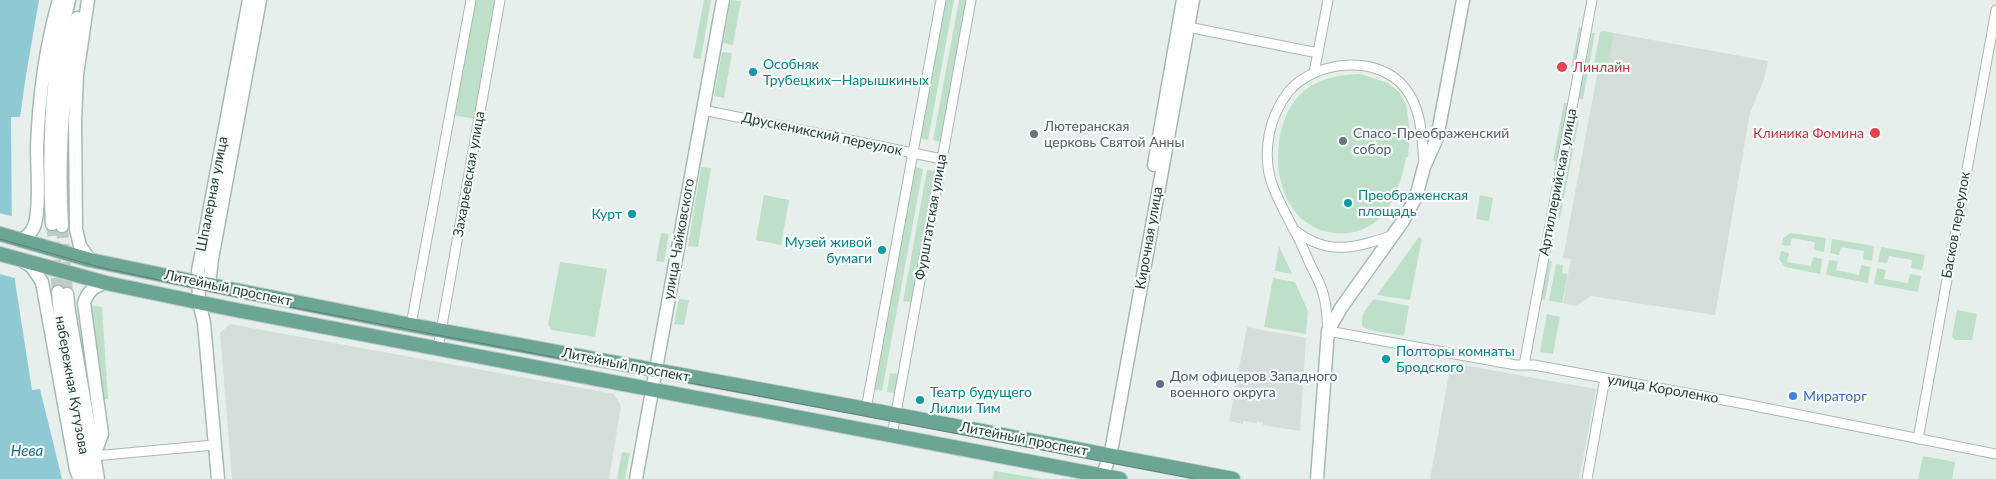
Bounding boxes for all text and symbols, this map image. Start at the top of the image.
place label: Особняк Трубецких—Нарышкиных [763,56,929,88]
place label: Линлайн [1573,59,1630,75]
marker: Линлайн [1555,60,1569,74]
marker: Особняк Трубецких—Нарышкиных [747,66,759,78]
street label: Артиллерийская улица [1535,107,1581,257]
street label: Друскеникский переулок [740,109,904,159]
street label: Захарьевская улица [450,110,488,238]
place label: Лютеранская церковь Святой Анны [1044,118,1184,150]
place label: Спасо-Преображенский собор [1353,125,1509,158]
place label: Клиника Фомина [1753,125,1864,141]
marker: Клиника Фомина [1868,126,1882,140]
marker: Лютеранская церковь Святой Анны [1028,128,1040,140]
street label: Шпалерная улица [193,135,231,253]
marker: Спасо-Преображенский собор [1337,135,1349,147]
street label: Фурштатская улица [912,153,950,281]
street label: Басков переулок [1938,170,1974,280]
street label: улица Чайковского [660,177,698,301]
street label: Кирочная улица [1132,185,1166,291]
place label: Преображенская площадь [1358,187,1468,220]
marker: Преображенская площадь [1342,197,1354,209]
place label: Курт [591,206,622,222]
marker: Курт [626,208,638,220]
place label: Музей живой бумаги [785,234,872,266]
marker: Музей живой бумаги [876,244,888,256]
street label: Литейный проспект [163,266,293,310]
street label: набережная Кутузова [52,314,92,456]
place label: Полторы комнаты Бродского [1396,343,1515,376]
street label: Литейный проспект [561,344,691,386]
marker: Полторы комнаты Бродского [1380,353,1392,365]
place label: Дом офицеров Западного военного округа [1170,368,1337,401]
street label: улица Короленко [1606,371,1720,407]
marker: Дом офицеров Западного военного округа [1154,378,1166,390]
place label: Театр будущего Лилии Тим [930,384,1032,417]
place label: Мираторг [1803,388,1867,404]
marker: Мираторг [1787,390,1799,402]
marker: Театр будущего Лилии Тим [914,394,926,406]
street label: Литейный проспект [959,418,1089,460]
water label: Нева [11,442,43,460]

